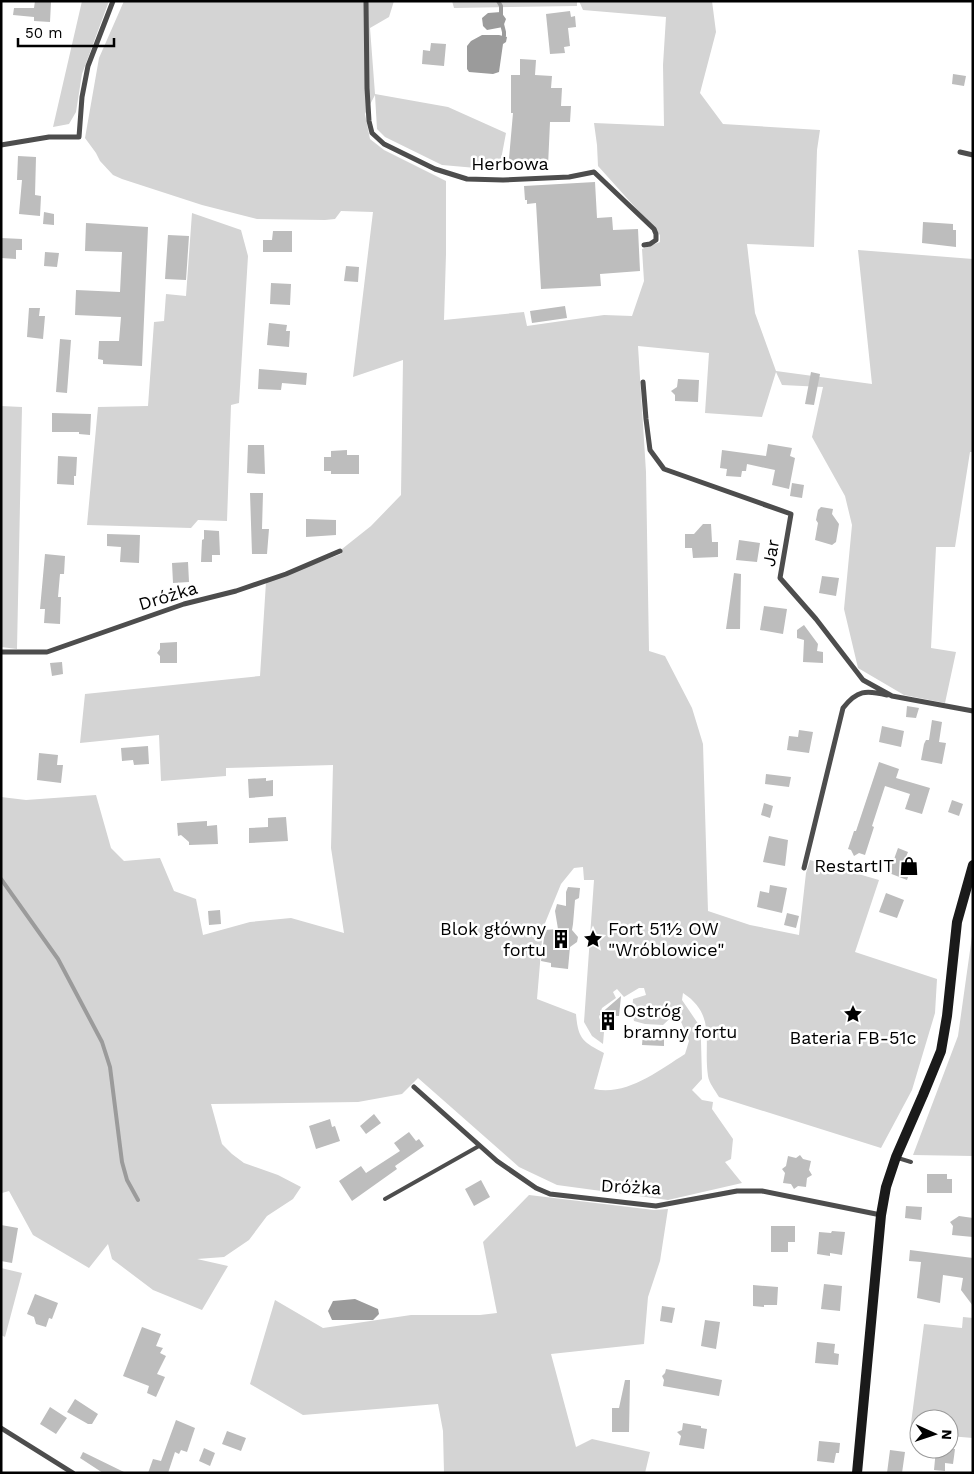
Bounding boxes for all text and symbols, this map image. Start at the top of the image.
scale bar [18,15,114,47]
text: 50 m [25,24,62,42]
street label: Herbowa [471,153,549,174]
street label: Jar [758,538,783,568]
street label: Dróżka [136,577,200,614]
place label: RestartIT [814,855,894,876]
shop icon: RestartIT [898,855,920,877]
place label: Blok główny fortu [440,918,547,960]
place label: Fort 51½ OW "Wróblowice" [608,918,725,960]
building icon: Blok główny fortu [550,928,572,950]
place icon: Fort 51½ OW "Wróblowice" [582,928,604,950]
place label: Ostróg bramny fortu [623,1000,737,1042]
place icon: Bateria FB-51c [842,1003,864,1025]
building icon: Ostróg bramny fortu [597,1010,619,1032]
place label: Bateria FB-51c [789,1027,917,1048]
street label: Dróżka [600,1174,662,1199]
north arrow [909,1409,959,1459]
text: N [939,1429,955,1440]

